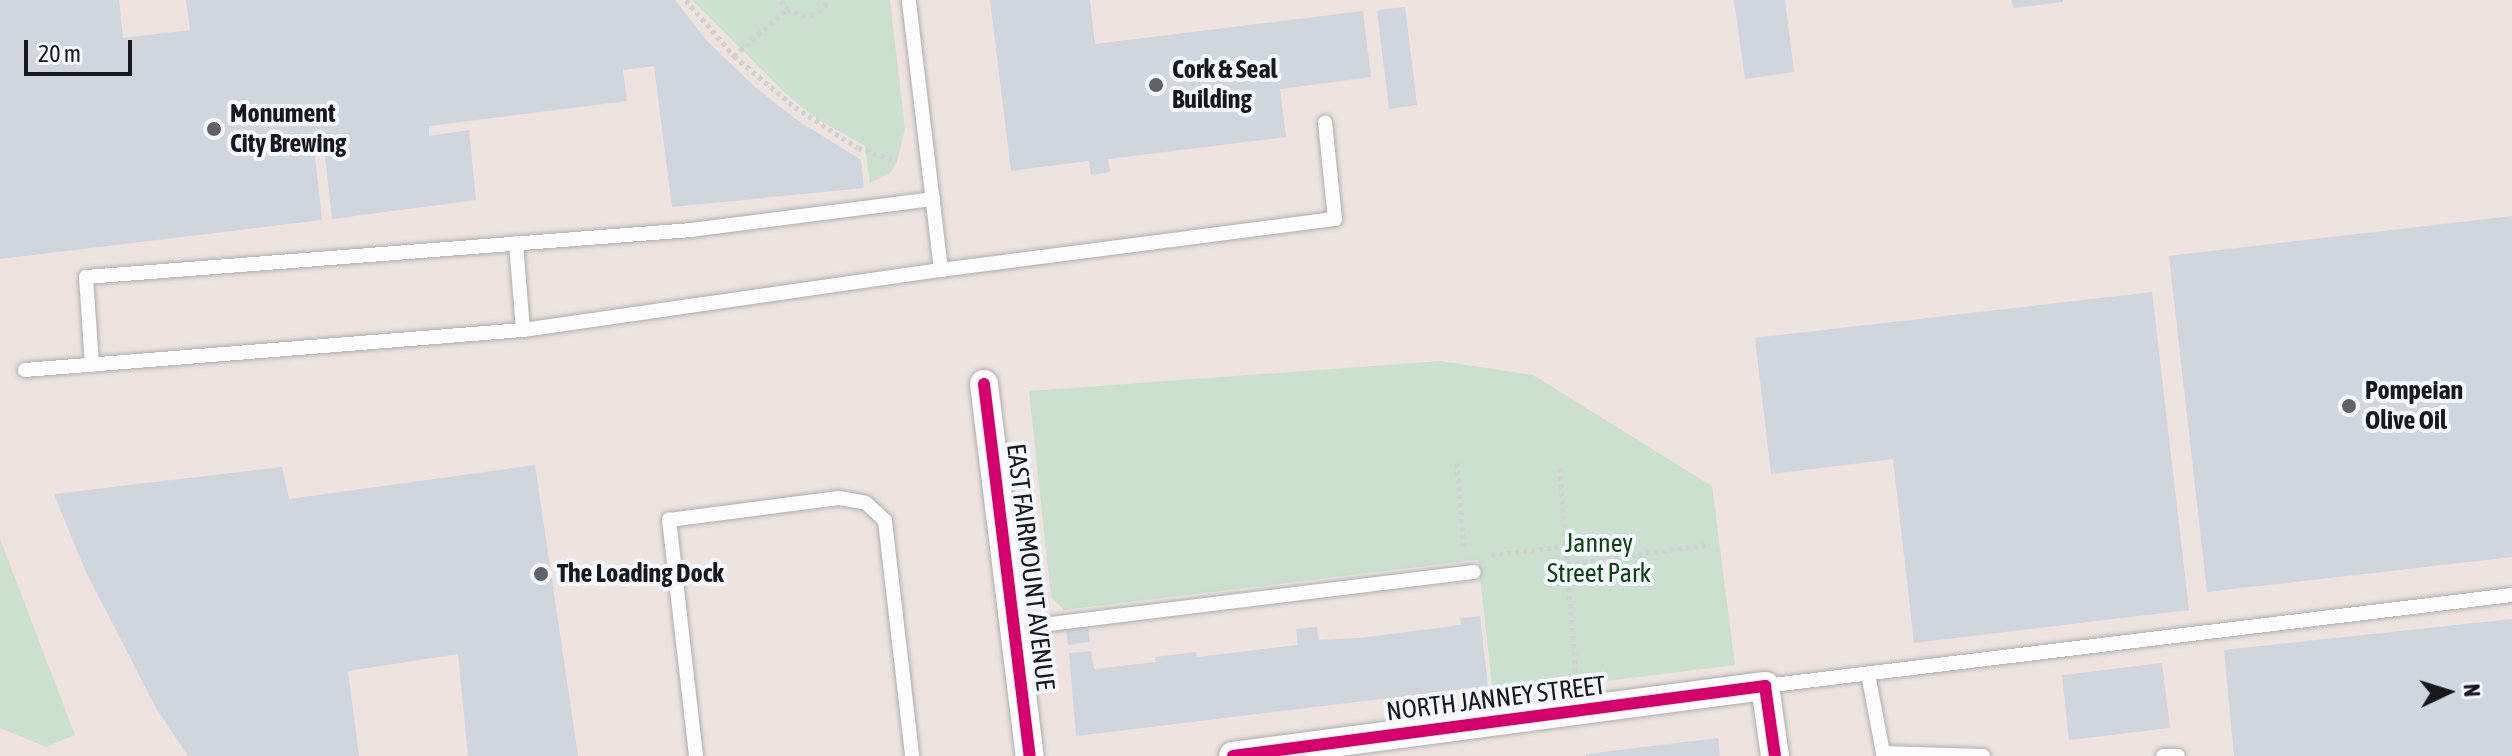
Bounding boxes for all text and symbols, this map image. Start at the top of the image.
scale bar [28,24,136,74]
text: 20 m [38,40,81,67]
place label: Cork & Seal Building [1172,54,1277,116]
marker: Cork & Seal Building [1147,76,1165,94]
place label: Monument City Brewing [230,98,346,160]
marker: Monument City Brewing [205,120,223,138]
place label: Pompeian Olive Oil [2365,375,2463,436]
marker: Pompeian Olive Oil [2340,397,2358,415]
street label: EAST FAIRMOUNT AVENUE [999,442,1061,692]
park label: Janney Street Park [1547,528,1651,590]
place label: The Loading Dock [557,558,724,590]
marker: The Loading Dock [532,565,550,583]
north arrow [2408,652,2488,732]
street label: NORTH JANNEY STREET [1385,670,1607,728]
text: N [2459,683,2485,698]

